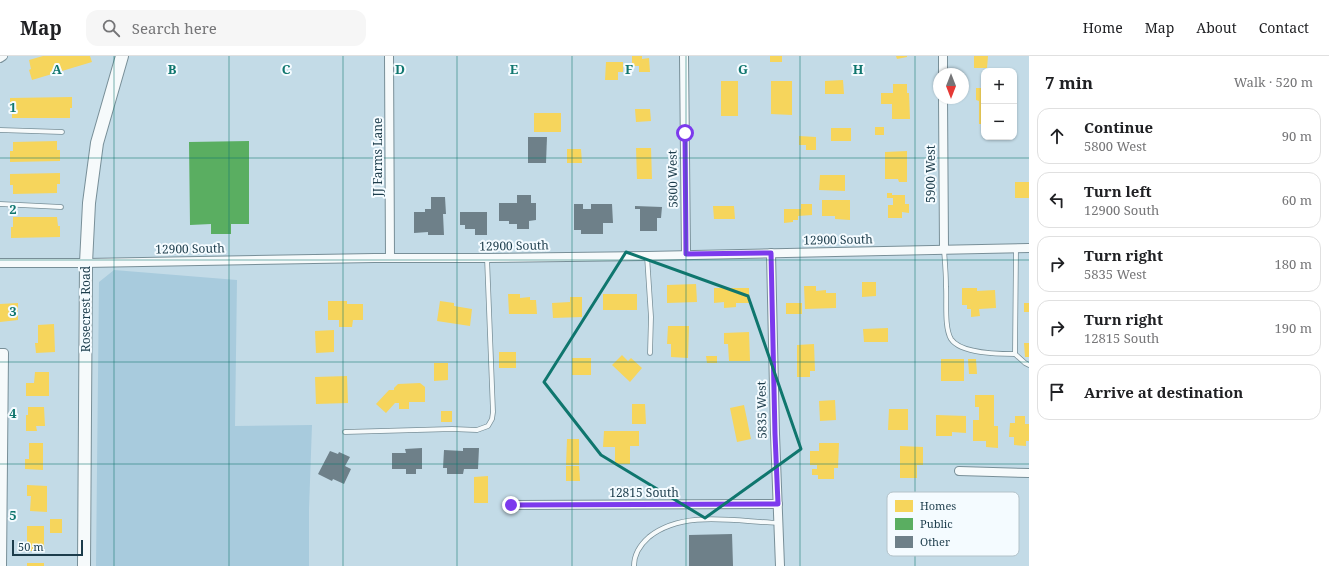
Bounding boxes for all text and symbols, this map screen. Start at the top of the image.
search box [86,10,366,46]
text: Map [20,15,62,41]
icon: search [100,17,122,39]
text: Search here [132,18,217,38]
text: Home [1083,18,1123,37]
text: Map [1145,18,1174,37]
text: About [1196,18,1237,37]
text: Contact [1259,18,1309,37]
text: A [52,60,62,78]
text: B [168,60,177,78]
text: C [282,60,291,78]
text: D [395,60,405,78]
text: E [510,60,519,78]
text: F [625,60,633,78]
text: G [738,60,748,78]
text: H [853,60,864,78]
north arrow [933,68,969,104]
map controls [981,68,1017,140]
button: + [981,68,1017,104]
text: 7 min [1045,71,1093,94]
text: Walk · 520 m [1234,73,1313,91]
text: 1 [9,98,17,116]
button: − [981,104,1017,140]
text: Continue [1084,117,1153,137]
street label: JJ Farms Lane [369,118,386,197]
route start [676,124,694,142]
icon: ahead [1046,125,1068,147]
text: 90 m [1282,127,1312,145]
text: 5800 West [1084,137,1147,155]
street label: 5900 West [922,145,939,203]
street label: 5800 West [663,150,682,208]
text: Turn left [1084,181,1152,201]
icon: left [1046,189,1068,211]
text: 60 m [1282,191,1312,209]
text: 2 [9,200,17,218]
text: 12900 South [1084,201,1159,219]
street label: 12900 South [803,230,873,249]
street label: 12900 South [479,236,549,255]
street label: 12900 South [155,239,225,258]
text: Turn right [1084,245,1163,265]
icon: right [1046,253,1068,275]
text: 180 m [1275,255,1312,273]
street label: Rosecrest Road [77,265,94,352]
text: 5835 West [1084,265,1147,283]
text: 3 [9,302,17,320]
text: Turn right [1084,309,1163,329]
icon: right [1046,317,1068,339]
text: 190 m [1275,319,1312,337]
text: 12815 South [1084,329,1159,347]
street label: 5835 West [752,381,771,439]
icon: arrive [1046,381,1068,403]
text: Arrive at destination [1084,382,1243,402]
text: 4 [9,404,17,422]
street label: 12815 South [609,484,679,501]
legend [887,492,1019,556]
route end [502,496,520,514]
text: Homes [920,498,956,513]
text: 5 [9,506,17,524]
text: Public [920,516,953,531]
text: Other [920,534,951,549]
scale bar [12,538,83,557]
text: 50 m [18,539,44,554]

